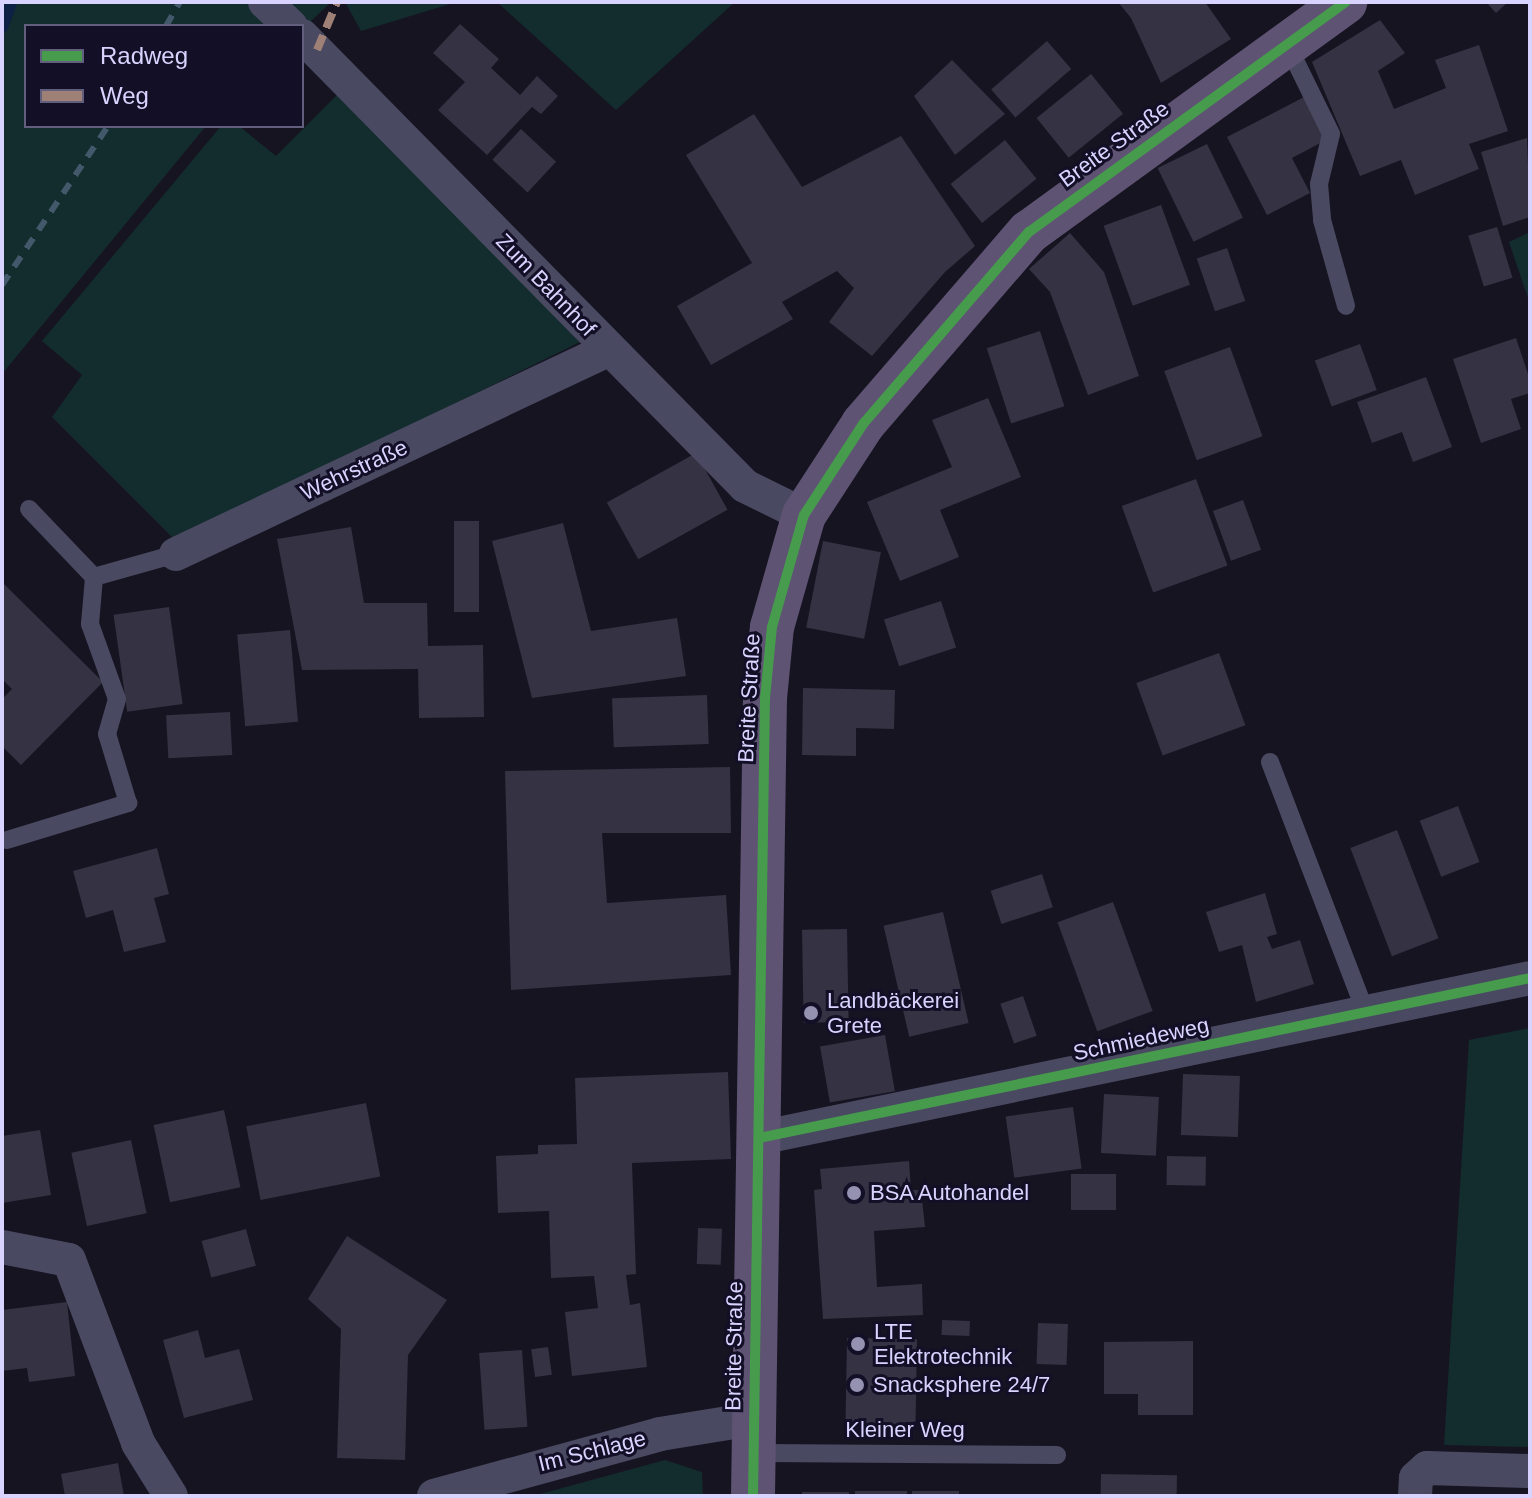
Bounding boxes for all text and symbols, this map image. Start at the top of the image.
legend [24,24,304,128]
text: Radweg [100,42,188,69]
text: Weg [100,82,149,109]
street label: Breite Straße [1054,95,1174,193]
street label: Zum Bahnhof [491,228,601,342]
street label: Wehrstraße [297,434,411,506]
street label: Breite Straße [732,633,766,763]
place label: Landbäckerei Grete [827,987,959,1038]
marker: Landbäckerei Grete [802,1004,820,1022]
street label: Schmiedeweg [1071,1012,1211,1066]
place label: BSA Autohandel [870,1180,1031,1206]
marker: BSA Autohandel [845,1184,863,1202]
street label: Breite Straße [720,1281,748,1411]
place label: LTE Elektrotechnik [874,1318,1012,1370]
marker: LTE Elektrotechnik [849,1335,867,1353]
place label: Snacksphere 24/7 [873,1372,1050,1398]
marker: Snacksphere 24/7 [848,1376,866,1394]
street label: Kleiner Weg [845,1417,965,1443]
street label: Im Schlage [535,1425,649,1477]

